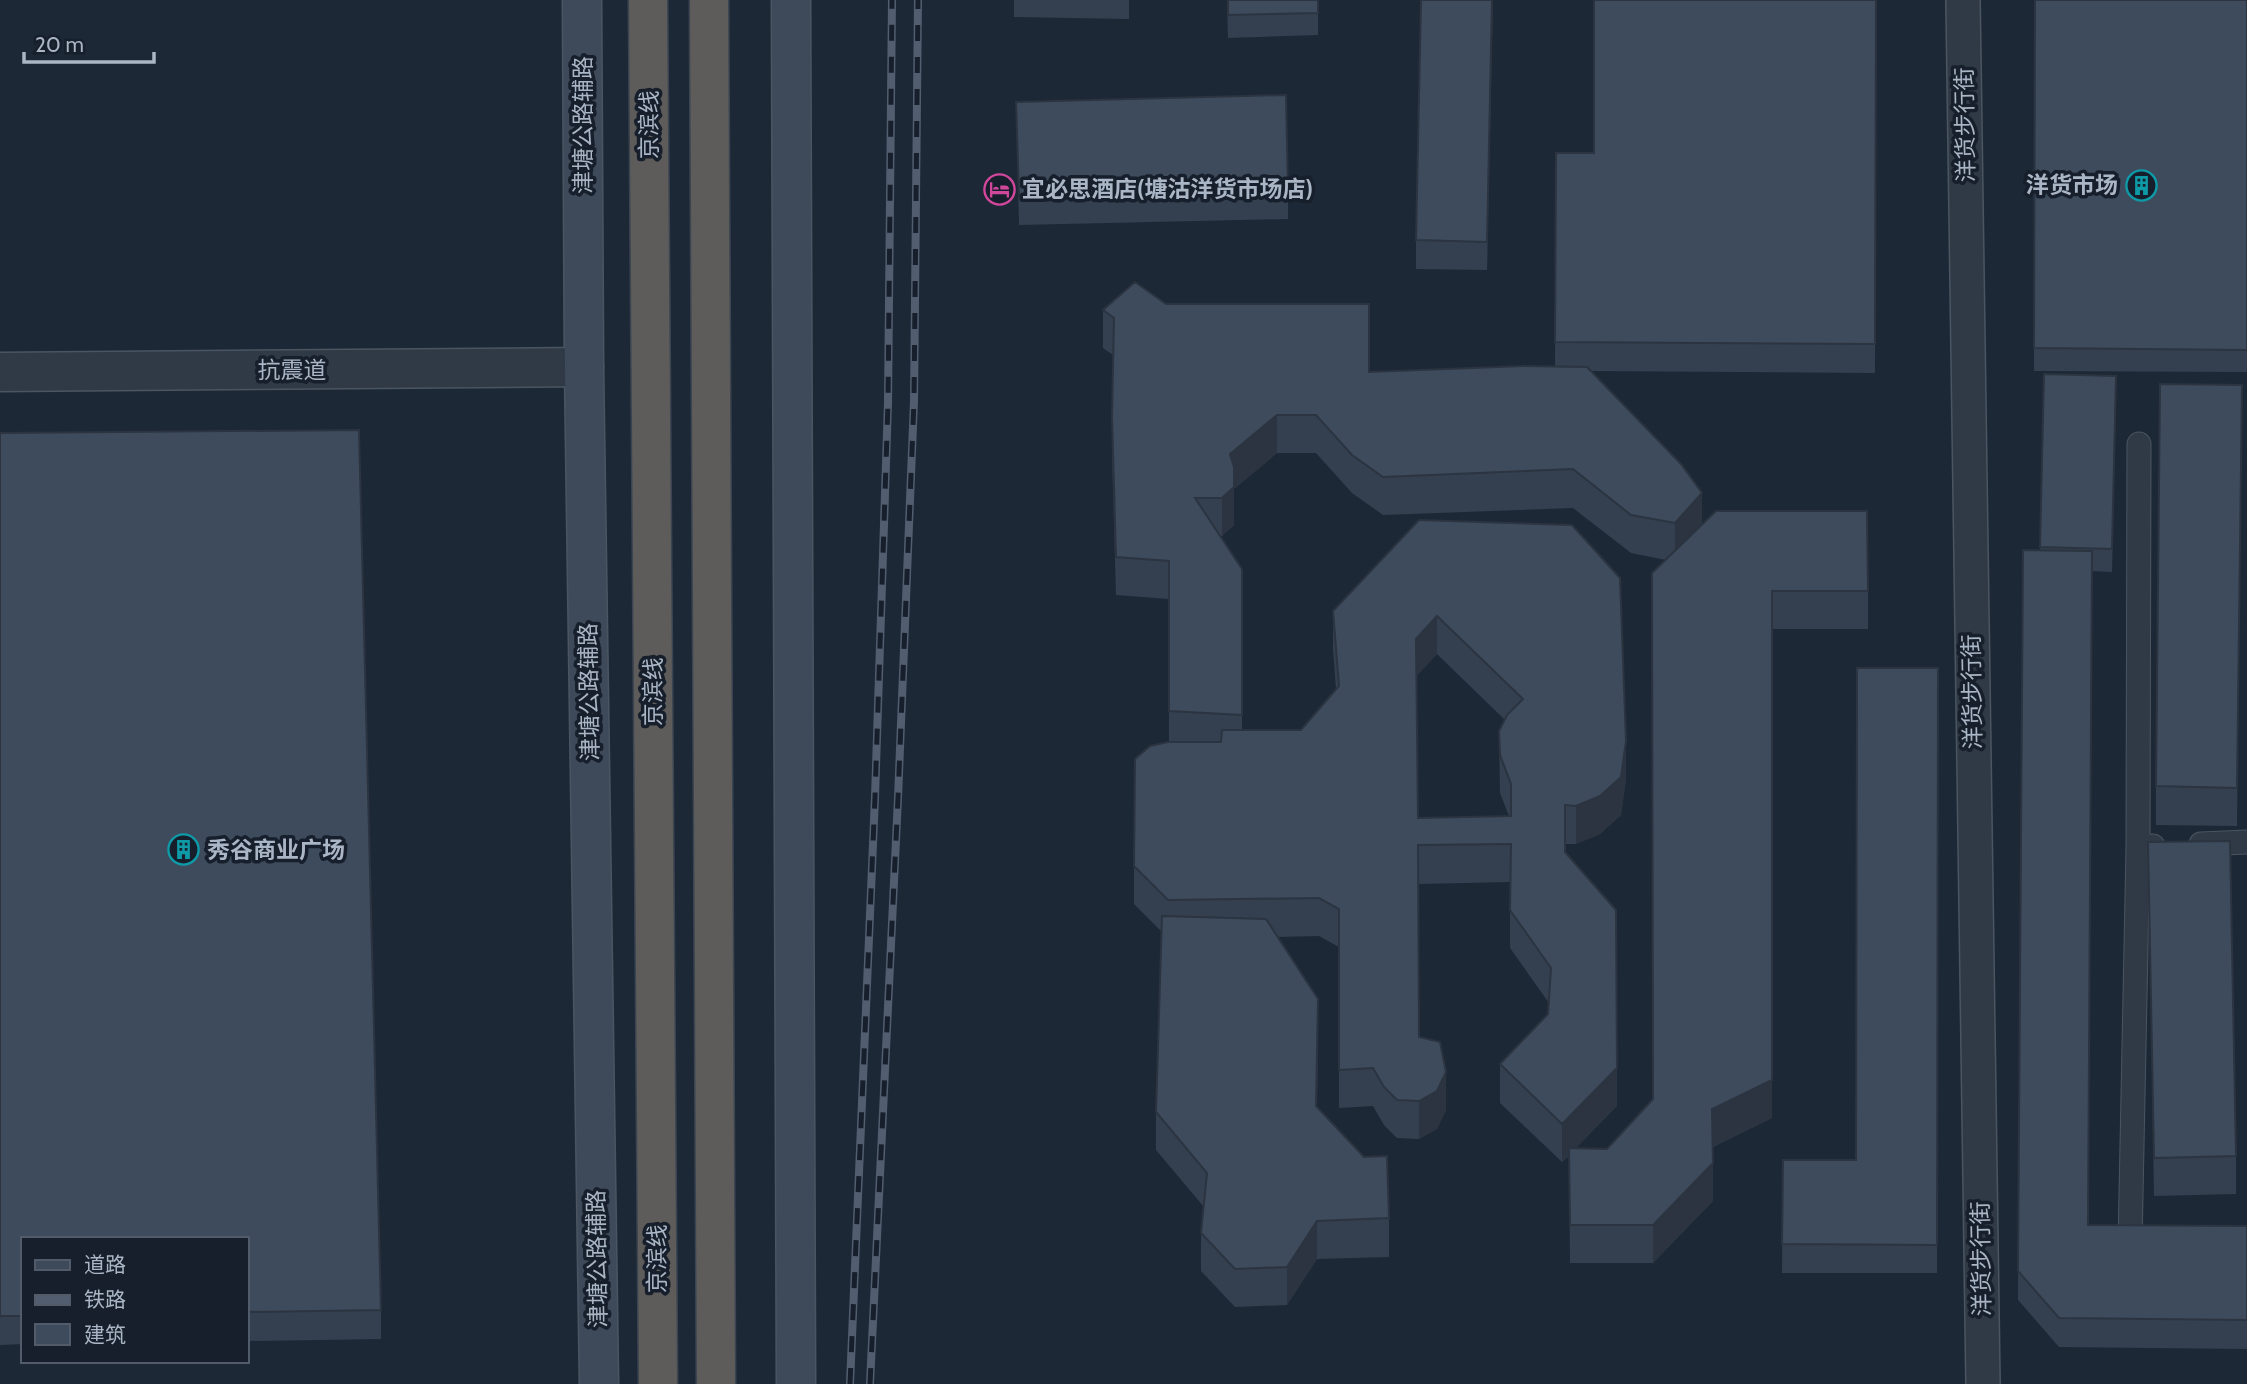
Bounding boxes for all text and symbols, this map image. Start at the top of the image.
scale bar [24,21,154,65]
text: 20 m [35,32,84,57]
street label: 津塘公路辅路 [569,56,597,194]
street label: 洋货步行街 [1950,67,1980,183]
street label: 京滨线 [635,91,663,160]
building icon: 洋货市场 [2124,168,2158,202]
place label: 洋货市场 [2026,171,2118,199]
hotel icon: 宜必思酒店(塘沽洋货市场店) [982,172,1016,206]
place label: 宜必思酒店(塘沽洋货市场店) [1022,175,1313,203]
street label: 抗震道 [258,356,327,384]
street label: 津塘公路辅路 [574,623,604,761]
street label: 洋货步行街 [1957,634,1987,750]
street label: 京滨线 [639,658,667,727]
building icon: 秀谷商业广场 [167,833,201,867]
place label: 秀谷商业广场 [207,836,345,864]
street label: 津塘公路辅路 [582,1190,612,1328]
street label: 洋货步行街 [1966,1201,1996,1317]
street label: 京滨线 [643,1225,671,1294]
legend [21,1237,248,1363]
text: 道路 [84,1252,126,1277]
text: 铁路 [84,1287,126,1312]
text: 建筑 [84,1322,126,1347]

